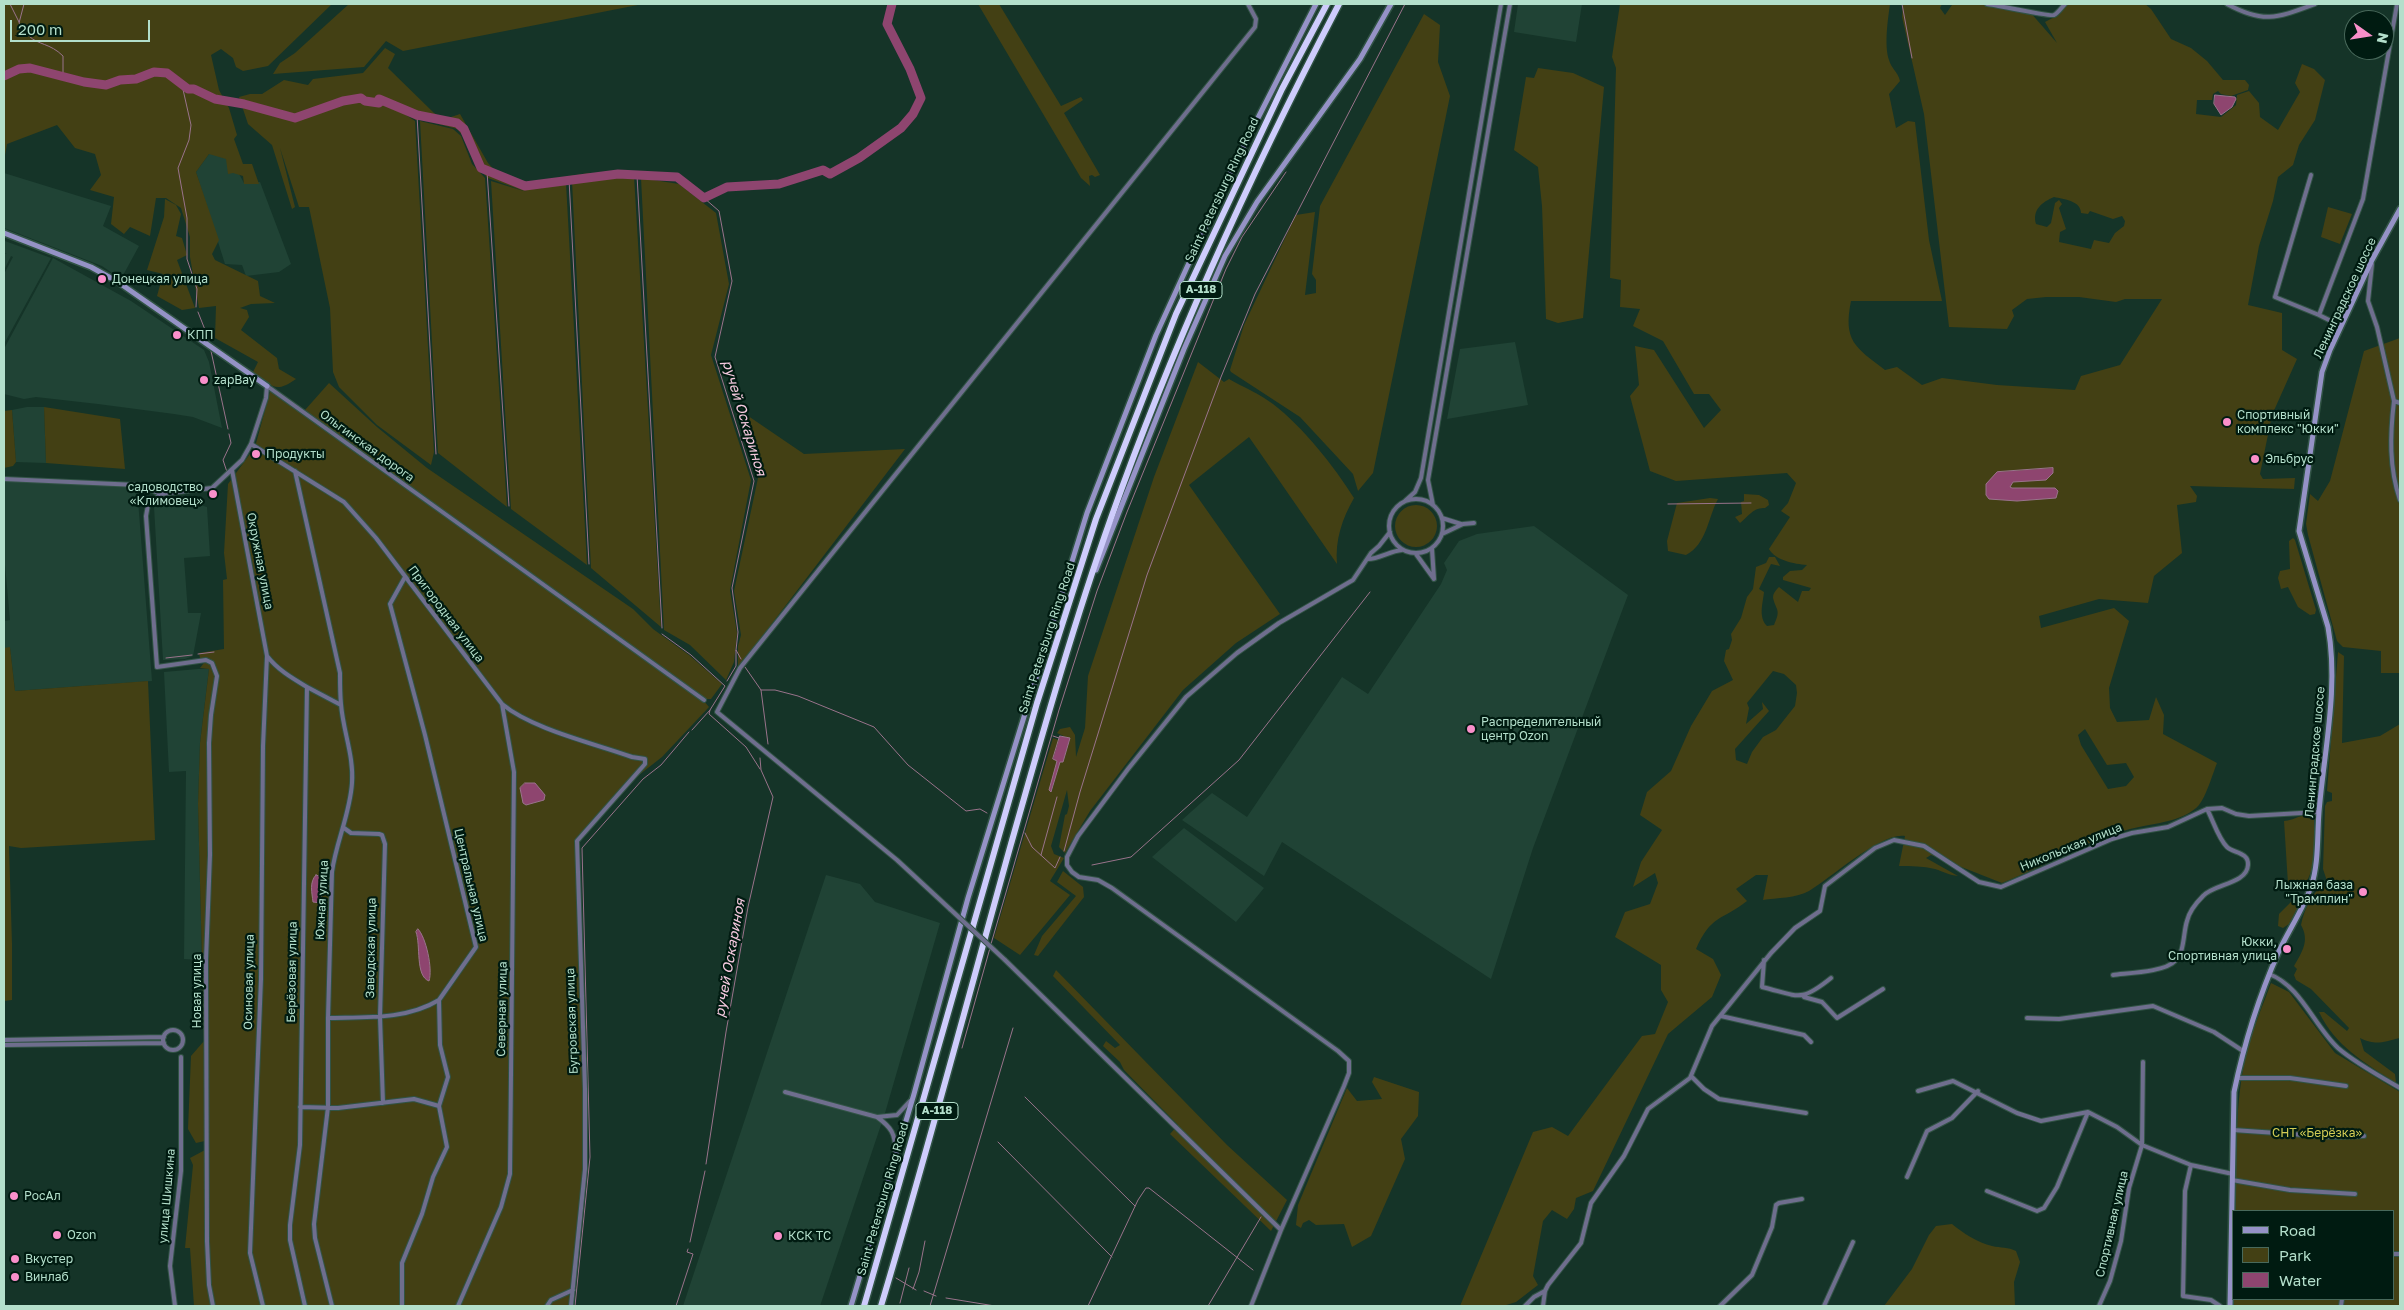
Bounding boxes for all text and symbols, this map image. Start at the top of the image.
scale bar [12,10,152,42]
north arrow [2344,10,2394,60]
text: 200 m [18,20,62,38]
text: N [2374,31,2393,45]
street label: Saint Petersburg Ring Road [1182,115,1262,265]
street label: Ленинградское шоссе [2311,235,2379,361]
place label: Донецкая улица [112,272,208,286]
marker: Донецкая улица [96,273,108,285]
road number: А-118 [1180,282,1222,298]
place label: КПП [187,328,213,342]
marker: КПП [171,329,183,341]
water label: ручей Оскариноя [718,358,770,478]
place label: zapBay [214,373,256,387]
marker: zapBay [198,374,210,386]
street label: Ольгинская дорога [317,407,417,485]
place label: Спортивный комплекс "Юкки" [2237,408,2339,436]
marker: Спортивный комплекс "Юкки" [2221,416,2233,428]
place label: Продукты [266,447,325,461]
marker: Продукты [250,448,262,460]
place label: Эльбрус [2265,452,2313,466]
marker: Эльбрус [2249,453,2261,465]
place label: садоводство «Климовец» [128,480,203,508]
marker: садоводство «Климовец» [207,488,219,500]
street label: Окружная улица [244,511,276,611]
street label: Saint Petersburg Ring Road [1016,560,1078,716]
street label: Пригородная улица [405,563,487,665]
street label: Ленинградское шоссе [2302,686,2328,818]
place label: Распределительный центр Ozon [1481,715,1601,743]
marker: Распределительный центр Ozon [1465,723,1477,735]
street label: Никольская улица [2018,820,2124,874]
street label: Центральная улица [451,827,491,943]
street label: Южная улица [313,860,331,940]
place label: Лыжная база "Трамплин" [2275,878,2353,906]
marker: Лыжная база "Трамплин" [2357,886,2369,898]
water label: ручей Оскариноя [711,897,749,1019]
street label: Заводская улица [363,898,379,998]
street label: Берёзовая улица [284,921,300,1023]
street label: Осиновая улица [241,934,257,1030]
place label: Юкки, Спортивная улица [2168,935,2277,963]
marker: Юкки, Спортивная улица [2281,943,2293,955]
street label: Новая улица [190,954,204,1028]
street label: Северная улица [494,961,510,1057]
street label: Бугровская улица [563,968,581,1074]
road number: А-118 [916,1102,958,1120]
street label: Saint Petersburg Ring Road [854,1121,912,1277]
park label: СНТ «Берёзка» [2272,1126,2362,1140]
street label: улица Шишкина [156,1148,178,1244]
street label: Спортивная улица [2093,1169,2131,1279]
place label: РосАл [24,1189,61,1203]
marker: РосАл [8,1190,20,1202]
legend [2232,1210,2394,1300]
text: Road [2279,1221,2316,1239]
place label: Ozon [67,1228,96,1242]
marker: Ozon [51,1229,63,1241]
place label: КСК ТС [788,1229,831,1243]
marker: КСК ТС [772,1230,784,1242]
text: Park [2279,1246,2311,1264]
place label: Вкустер [25,1252,73,1266]
marker: Вкустер [9,1253,21,1265]
place label: Винлаб [25,1270,69,1284]
marker: Винлаб [9,1271,21,1283]
text: Water [2279,1271,2322,1289]

